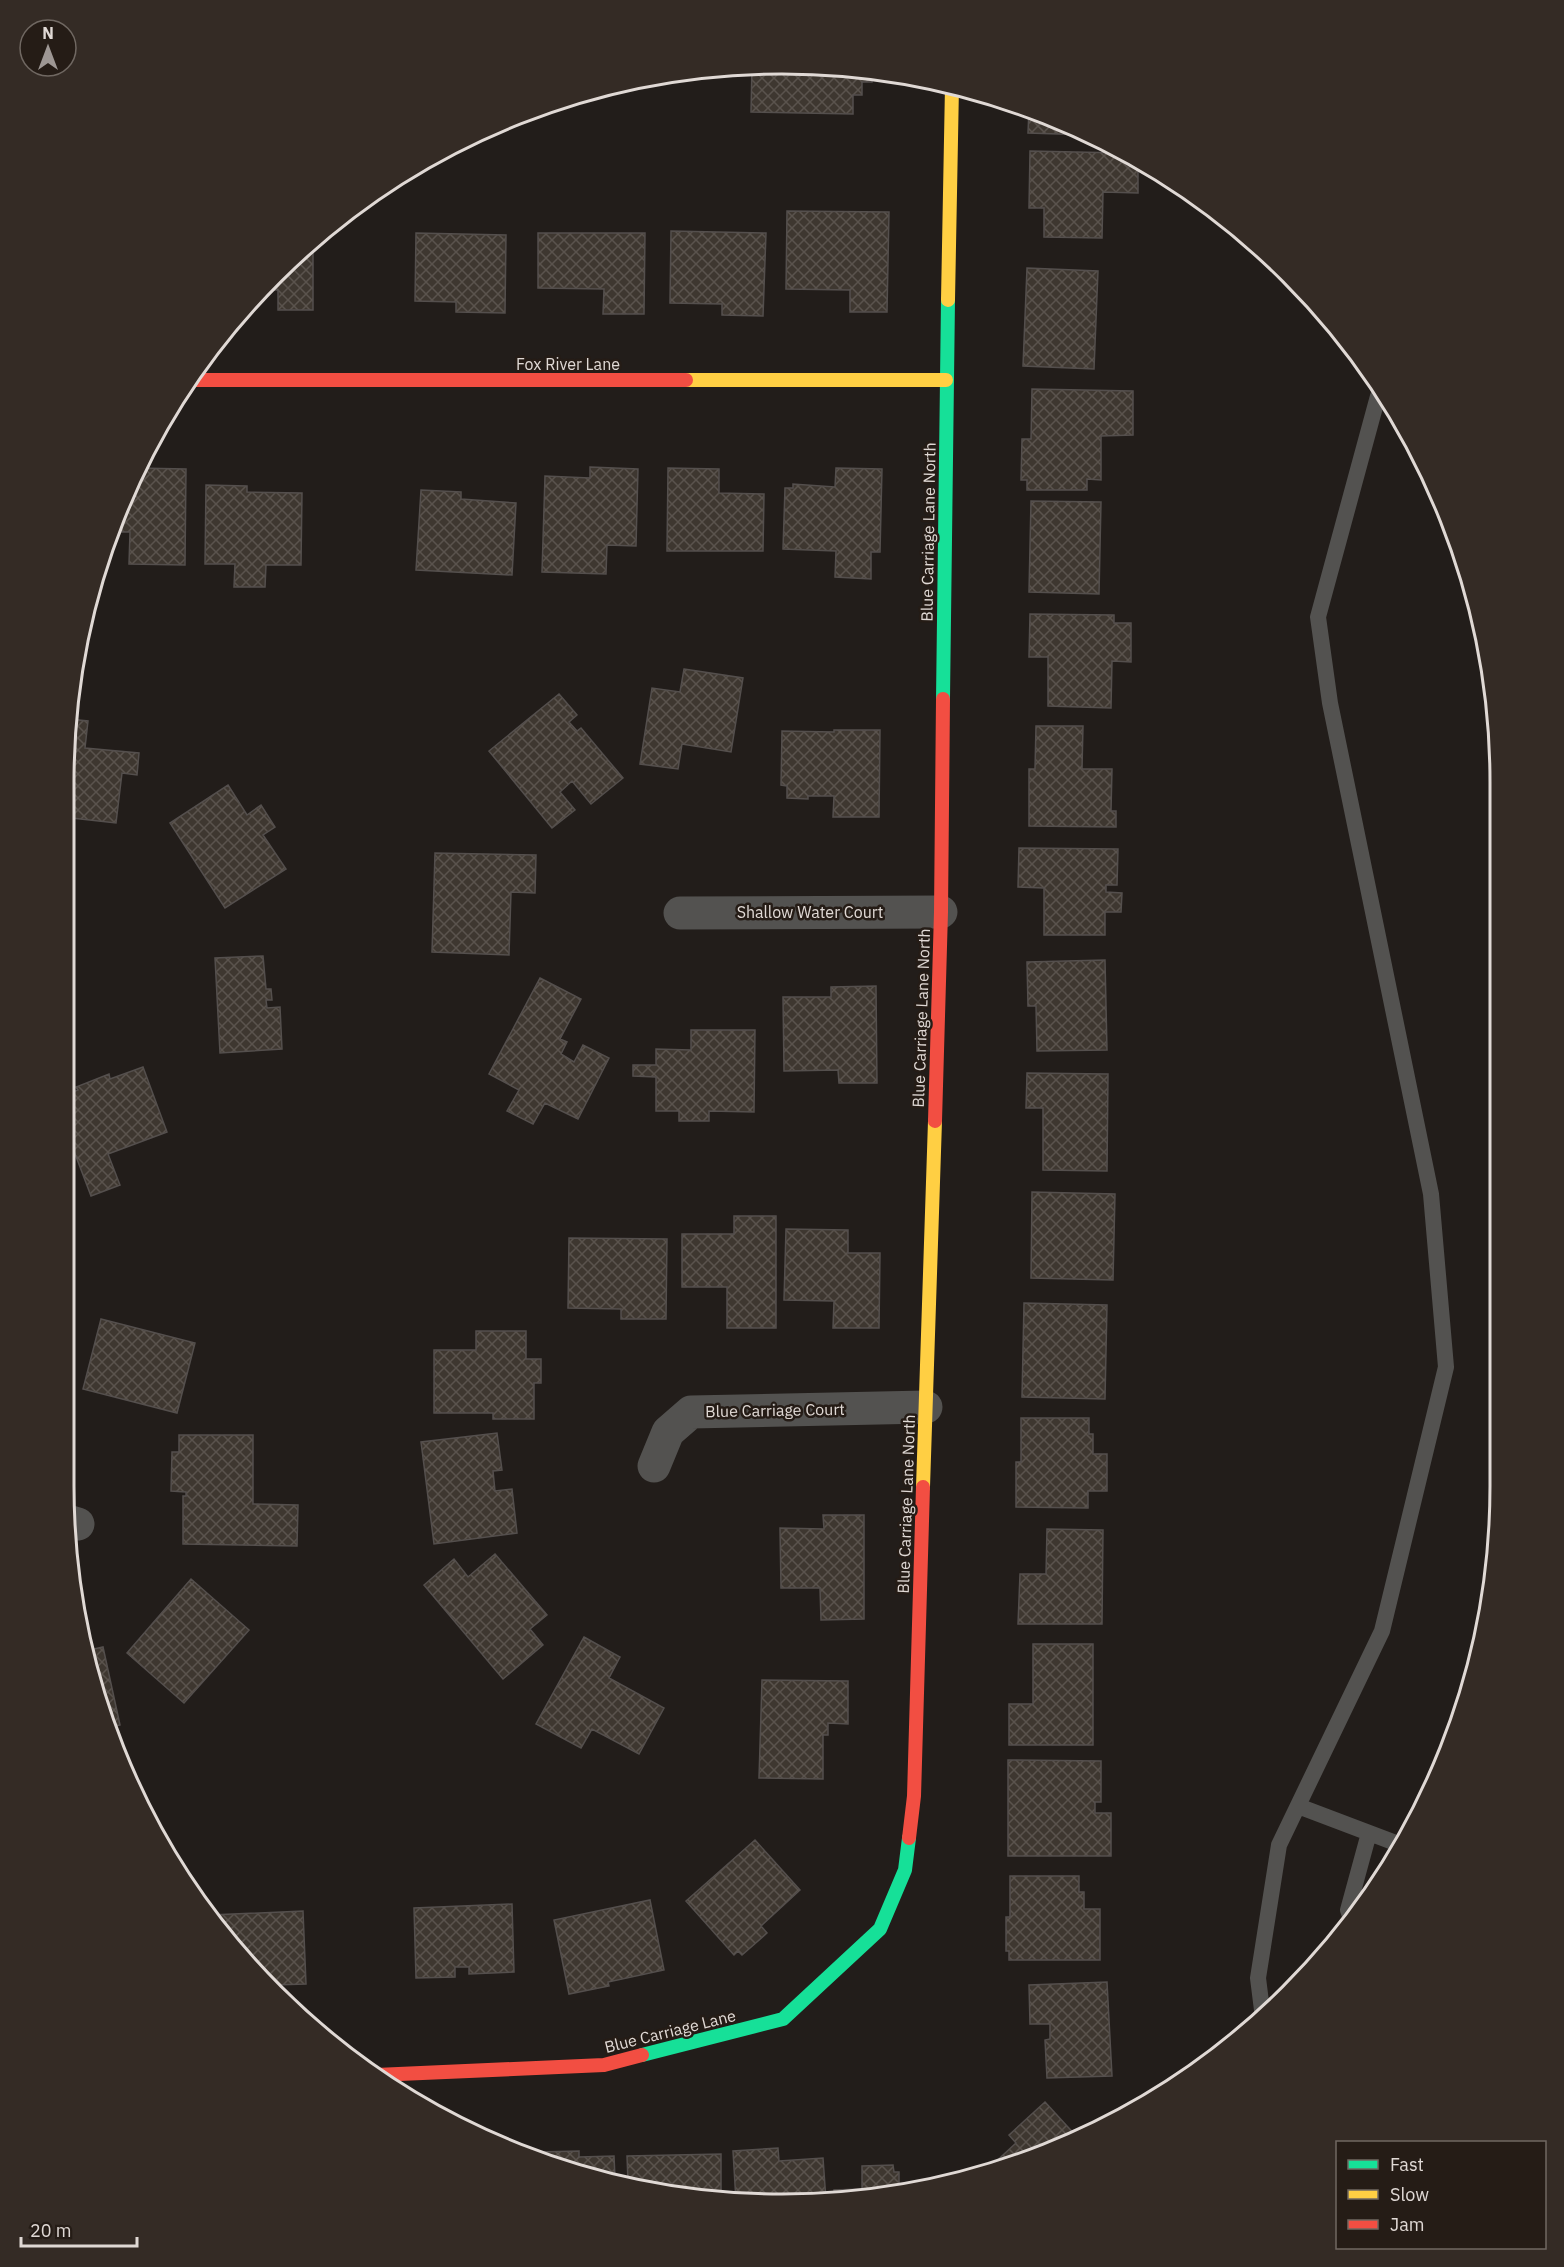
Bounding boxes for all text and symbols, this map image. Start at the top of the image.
north arrow [18,18,78,78]
text: N [42,23,54,43]
street label: Fox River Lane [516,354,620,374]
street label: Blue Carriage Lane North [916,442,940,622]
street label: Shallow Water Court [737,902,883,922]
street label: Blue Carriage Lane North [908,928,934,1108]
street label: Blue Carriage Court [705,1399,845,1421]
street label: Blue Carriage Lane North [893,1414,919,1594]
street label: Blue Carriage Lane [602,2005,738,2057]
legend [1336,2141,1546,2249]
text: Fast [1390,2153,1424,2176]
text: Slow [1390,2183,1429,2206]
scale bar [21,2210,136,2248]
text: Jam [1390,2213,1425,2236]
text: 20 m [30,2219,72,2242]

